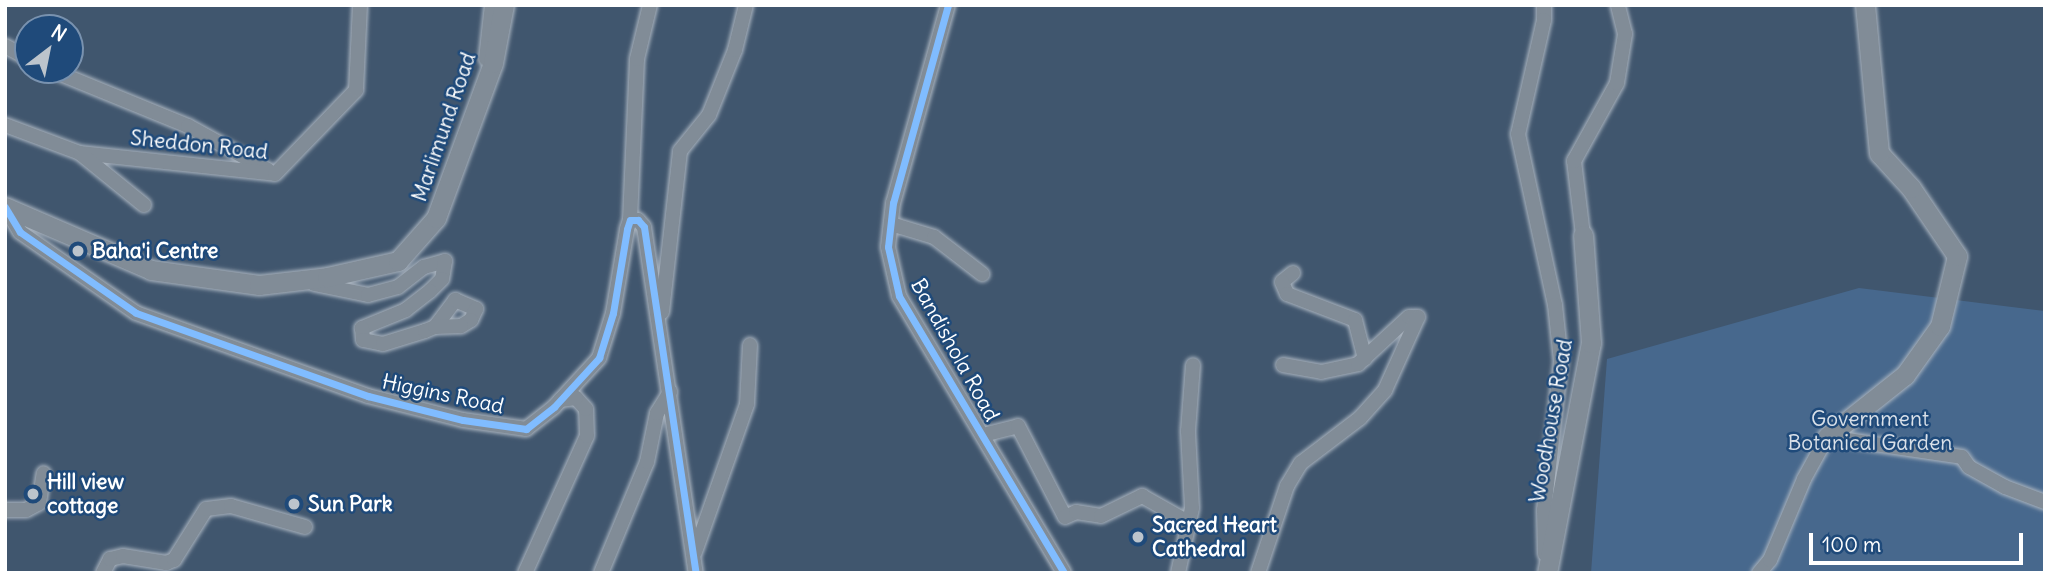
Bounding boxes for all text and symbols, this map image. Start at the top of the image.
north arrow [14,14,84,84]
text: N [47,19,71,47]
street label: Marlimund Road [407,49,481,205]
street label: Sheddon Road [129,125,269,165]
place label: Baha'i Centre [92,238,218,264]
marker: Baha'i Centre [70,243,86,259]
street label: Bandishola Road [905,274,1005,426]
street label: Woodhouse Road [1524,337,1578,505]
street label: Higgins Road [380,369,506,419]
park label: Government Botanical Garden [1788,406,1952,456]
place label: Hill view cottage [47,469,124,519]
marker: Hill view cottage [25,486,41,502]
place label: Sun Park [308,491,392,517]
marker: Sun Park [286,496,302,512]
place label: Sacred Heart Cathedral [1152,512,1277,562]
scale bar [1812,518,2025,562]
marker: Sacred Heart Cathedral [1130,529,1146,545]
text: 100 m [1822,531,1881,558]

